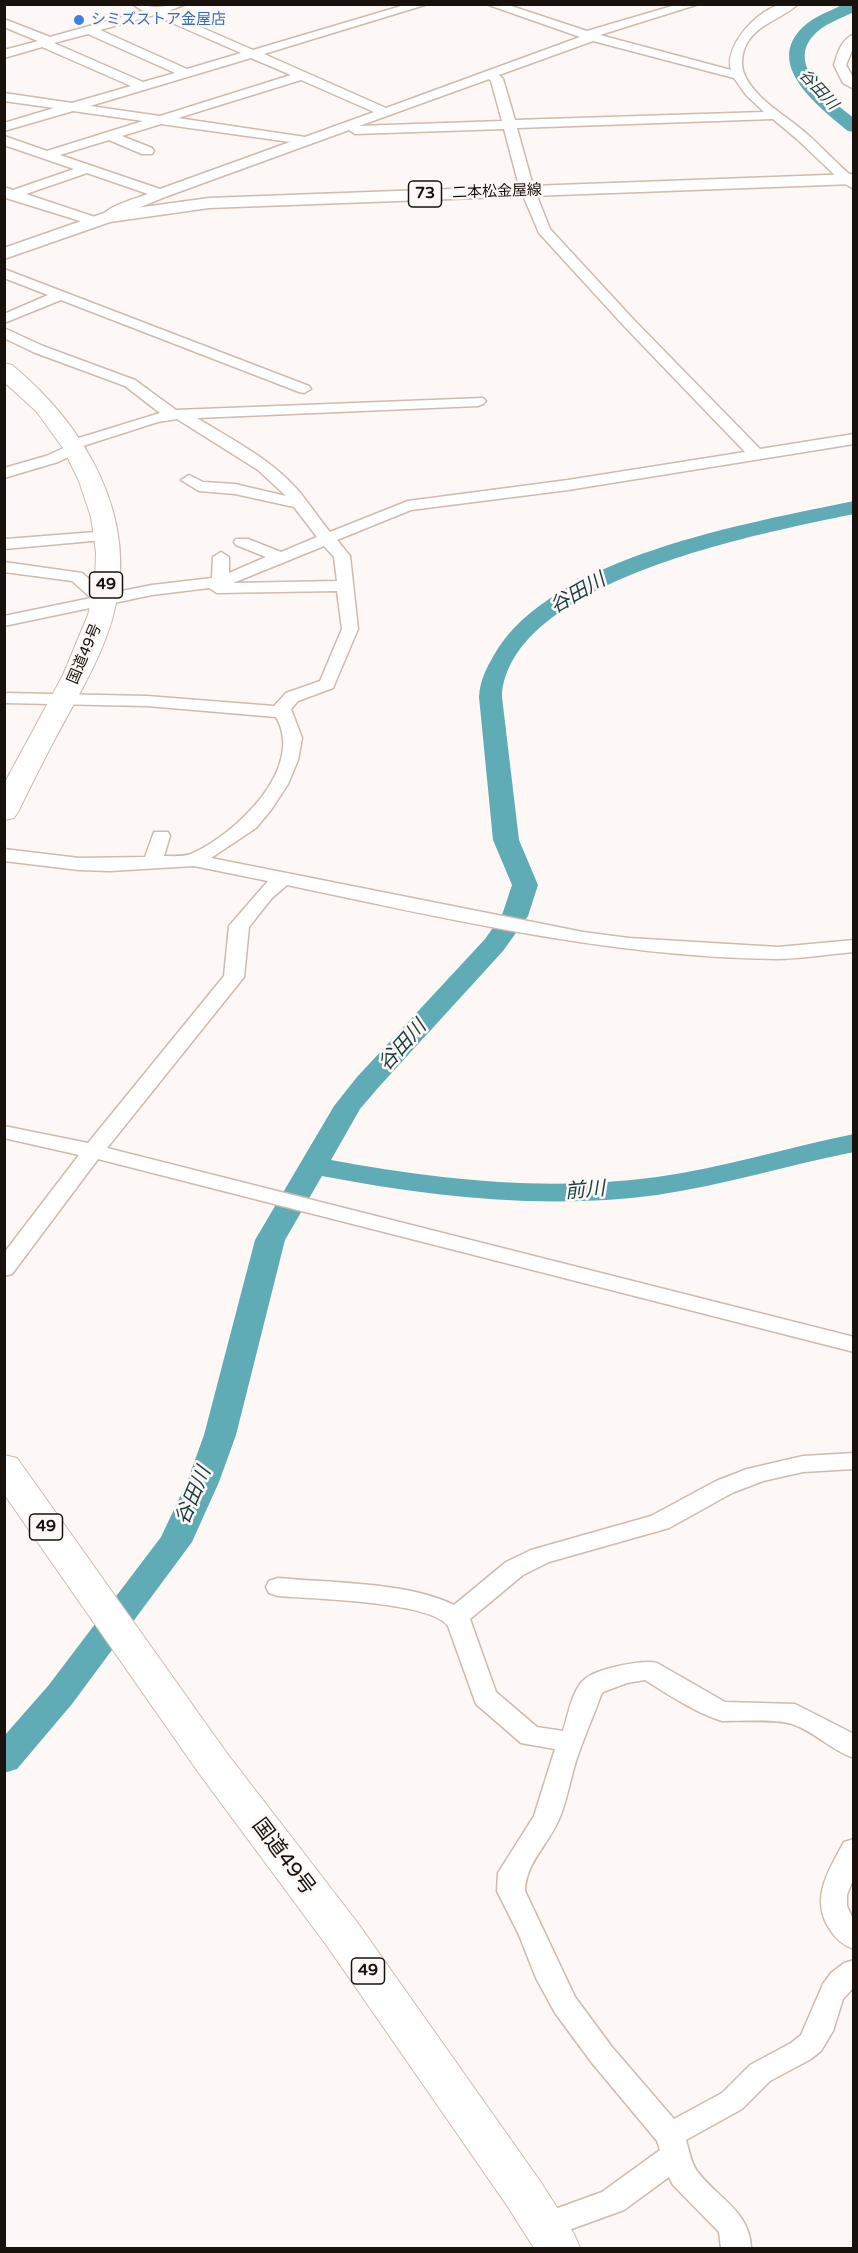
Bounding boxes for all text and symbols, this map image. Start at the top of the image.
place label: シミズストア金屋店 [91,11,226,29]
marker: シミズストア金屋店 [72,13,86,27]
water label: 谷田川 [795,66,841,114]
road number: 73 [408,181,442,207]
street label: 二本松金屋線 [452,181,542,203]
water label: 谷田川 [546,569,610,619]
road number: 49 [90,572,122,598]
street label: 国道49号 [64,621,106,687]
water label: 谷田川 [374,1016,432,1076]
water label: 前川 [564,1177,606,1205]
water label: 谷田川 [171,1464,217,1528]
road number: 49 [30,1514,63,1540]
street label: 国道49号 [246,1814,320,1900]
road number: 49 [352,1958,385,1984]

